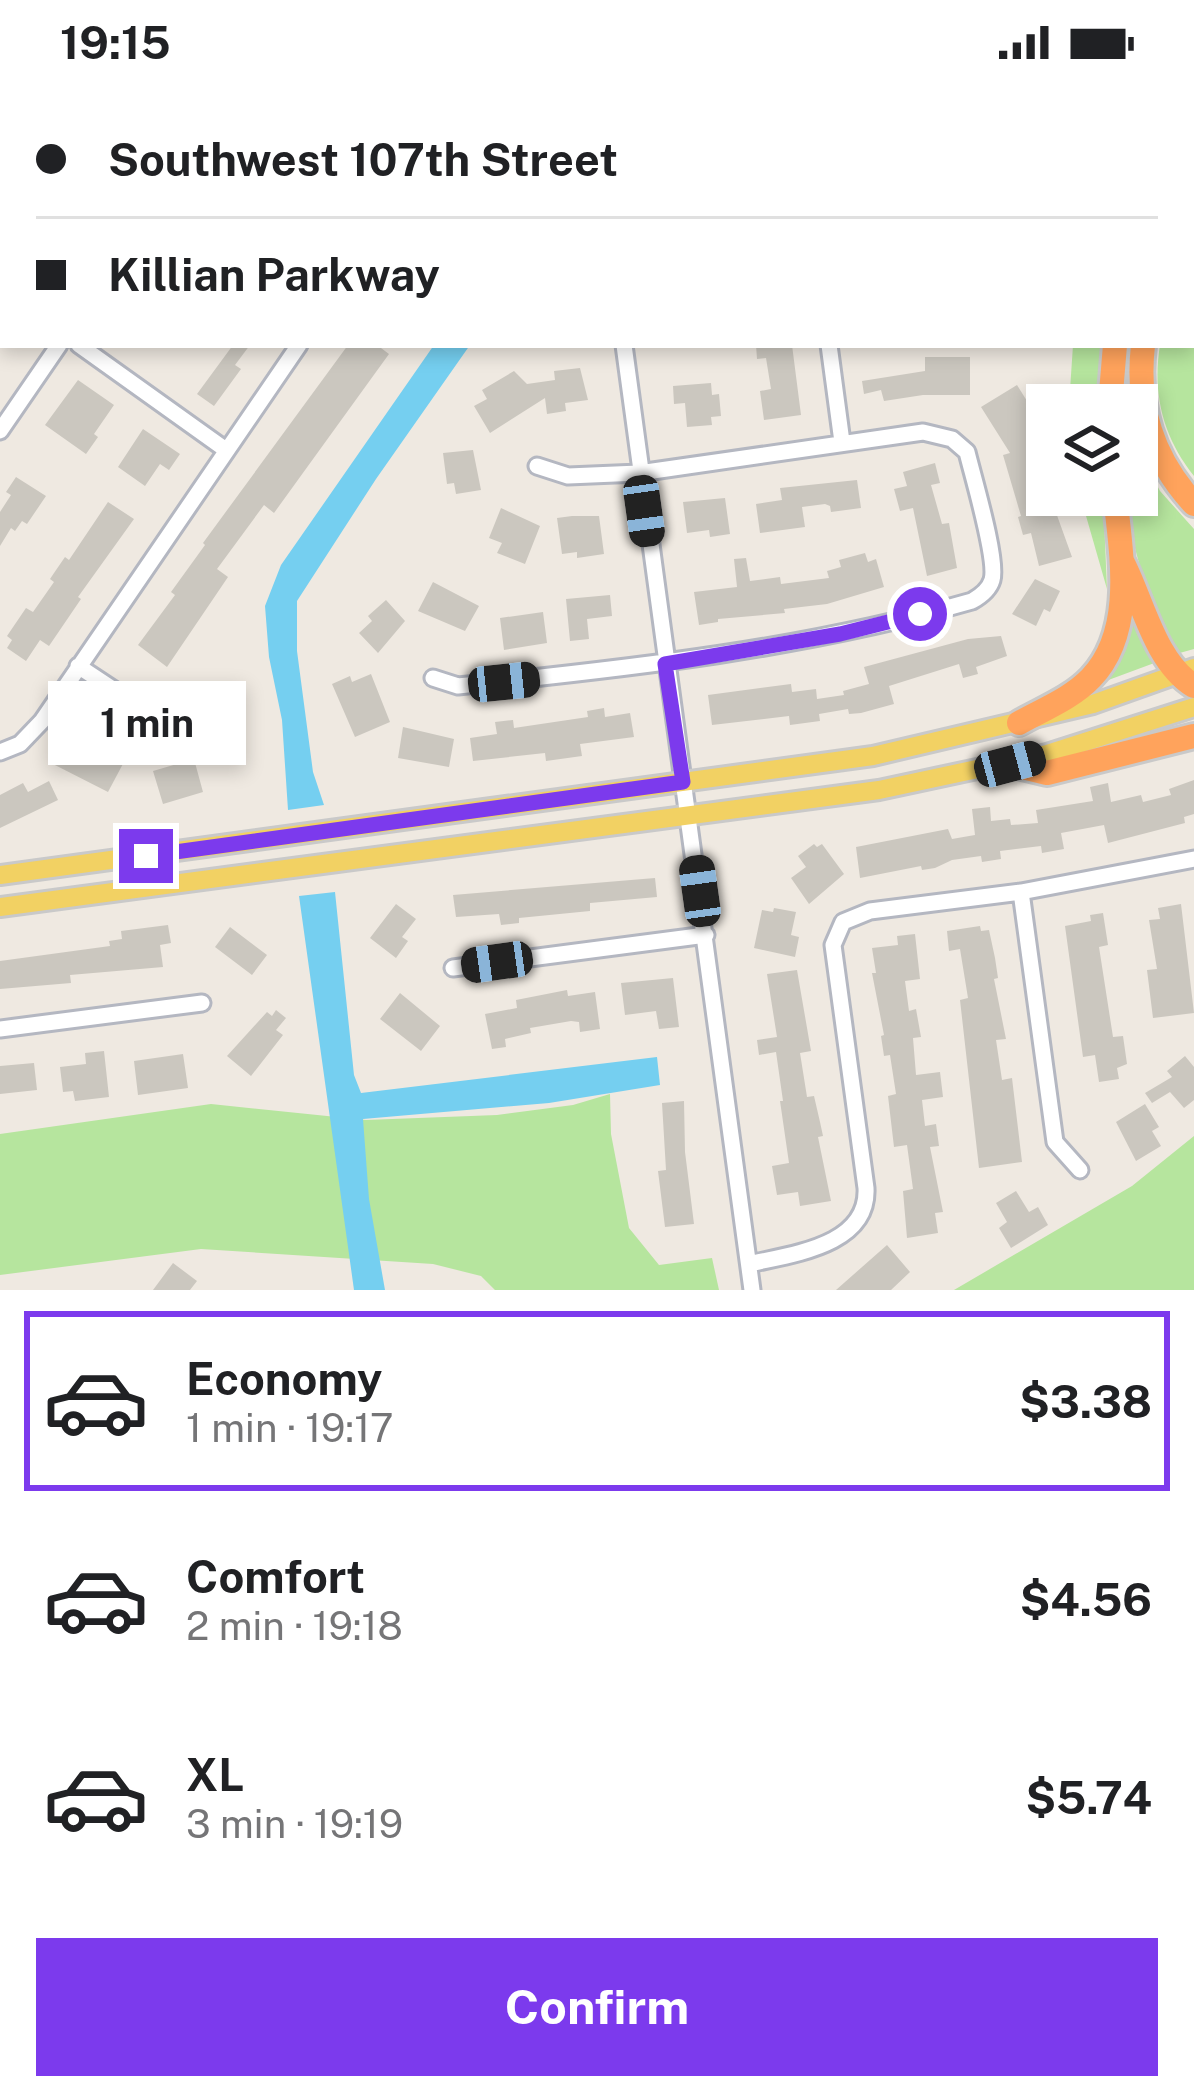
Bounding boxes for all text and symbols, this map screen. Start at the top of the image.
text: 19:15 [60,16,171,69]
text: Southwest 107th Street [108,133,618,186]
text: Killian Parkway [108,248,440,301]
map controls [1026,384,1158,516]
button: layers [1026,384,1158,516]
car [621,473,667,549]
route start [893,587,947,641]
car [466,660,542,704]
callout: 1 min [47,682,245,766]
text: 1 min [100,700,194,746]
car [971,737,1049,791]
route end [119,829,173,883]
car [677,853,723,929]
car [459,939,535,985]
icon: car [42,1347,150,1455]
text: Economy [186,1352,382,1405]
text: $3.38 [1019,1375,1152,1428]
text: 1 min · 19:17 [186,1405,393,1451]
icon: car [42,1545,150,1653]
text: Comfort [186,1550,365,1603]
text: $4.56 [1020,1573,1152,1626]
text: 2 min · 19:18 [186,1603,403,1649]
icon: car [42,1743,150,1851]
text: XL [186,1748,244,1801]
text: $5.74 [1025,1771,1152,1824]
text: 3 min · 19:19 [186,1801,403,1847]
button: Confirm [36,1938,1158,2076]

